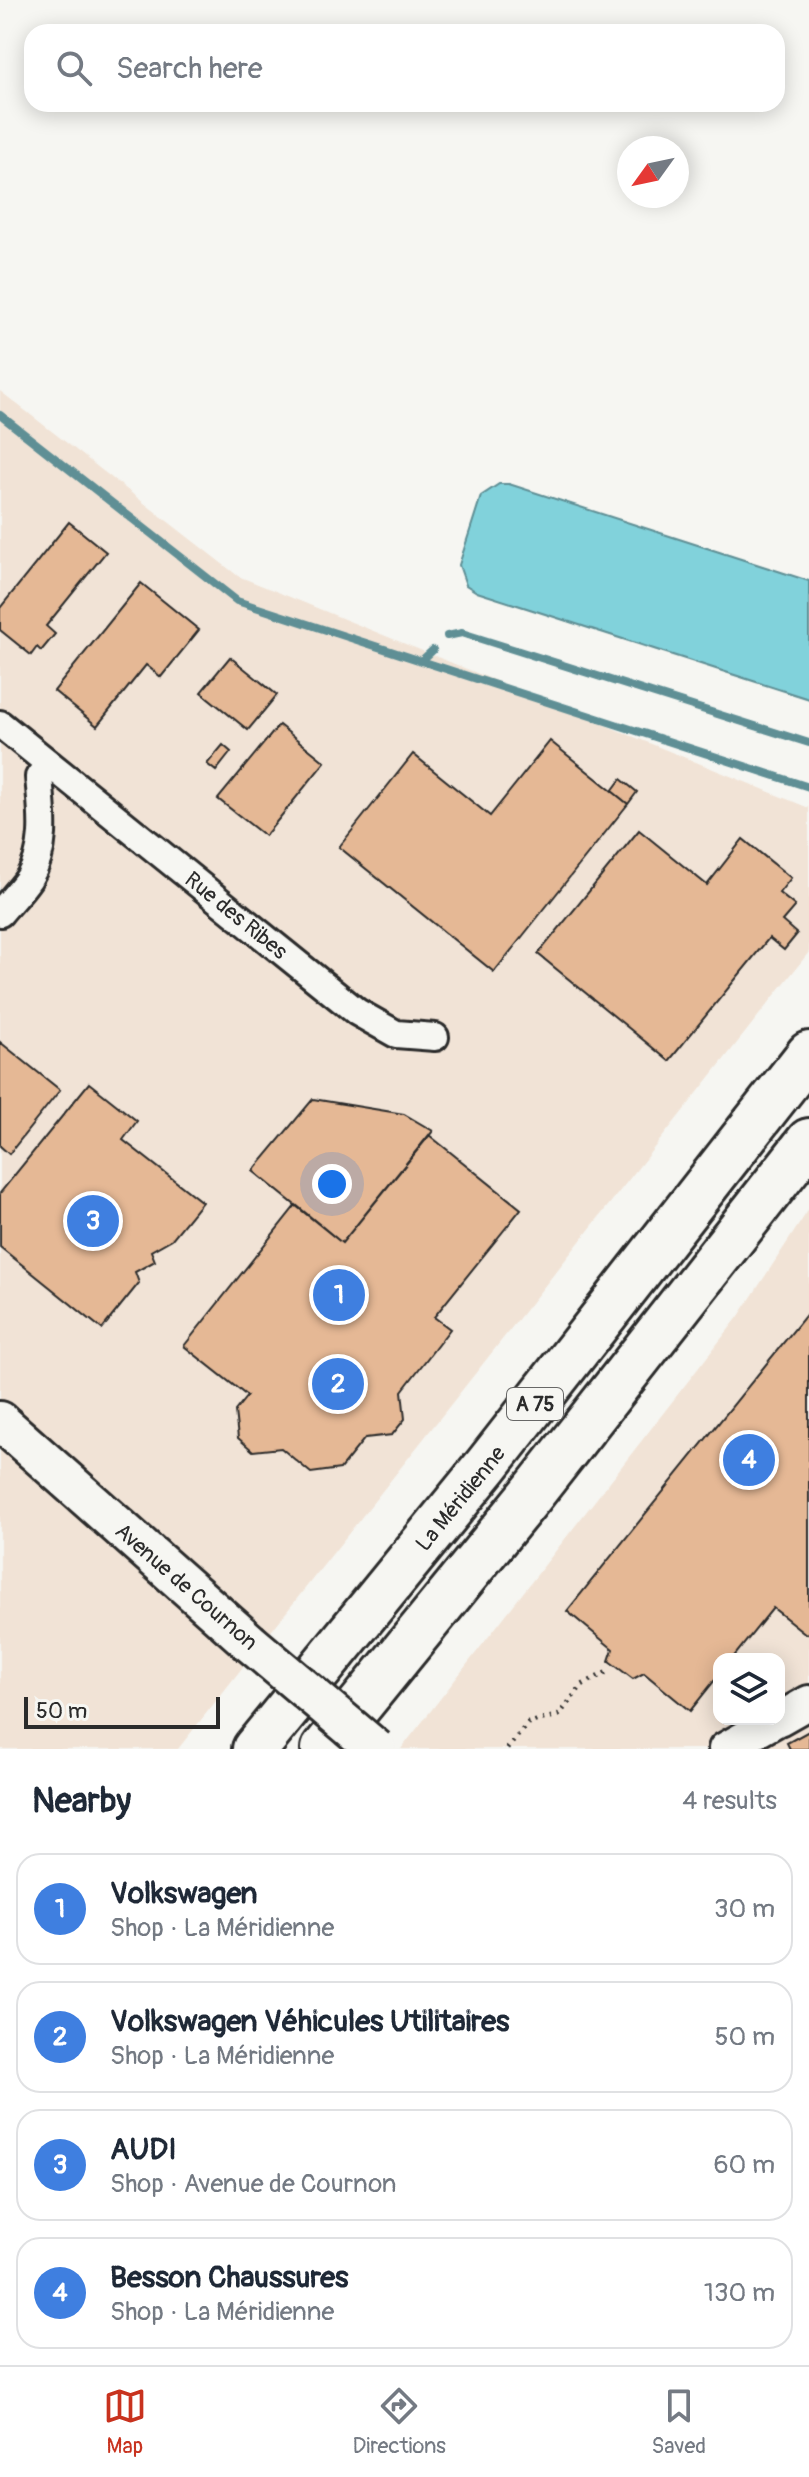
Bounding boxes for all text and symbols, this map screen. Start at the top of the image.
search box [24,24,785,112]
icon: search [52,46,96,90]
text: Search here [116,50,263,87]
north arrow [617,136,689,208]
street label: Rue des Ribes [179,866,293,966]
your location [312,1164,352,1204]
pin: 3 [67,1191,119,1251]
pin: 1 [313,1265,365,1325]
pin: 2 [312,1354,364,1414]
road number: A 75 [507,1388,563,1420]
pin: 4 [723,1430,775,1490]
street label: La Méridienne [410,1440,512,1557]
street label: Avenue de Cournon [109,1517,264,1656]
map controls [713,1653,785,1725]
button: layers [713,1653,785,1725]
scale bar [24,1693,220,1729]
text: 50 m [36,1697,87,1725]
text: Nearby [32,1780,131,1823]
text: 4 results [682,1785,777,1817]
text: Volkswagen [110,1875,258,1912]
text: 1 [55,1893,65,1925]
text: 30 m [714,1893,775,1925]
text: Shop · La Méridienne [110,1912,334,1944]
text: Volkswagen Véhicules Utilitaires [110,2003,509,2040]
text: 2 [53,2021,67,2053]
text: 50 m [714,2021,775,2053]
text: Shop · La Méridienne [110,2040,334,2072]
text: AUDI [110,2131,177,2168]
text: 3 [53,2149,67,2181]
text: 60 m [713,2149,775,2181]
text: Shop · Avenue de Cournon [110,2168,397,2200]
text: Besson Chaussures [110,2259,349,2296]
text: 4 [52,2277,68,2309]
text: 130 m [704,2277,775,2309]
text: Shop · La Méridienne [110,2296,334,2328]
tab: Map [103,2384,147,2460]
tab: Directions [353,2384,446,2460]
tab: Saved [652,2384,706,2460]

